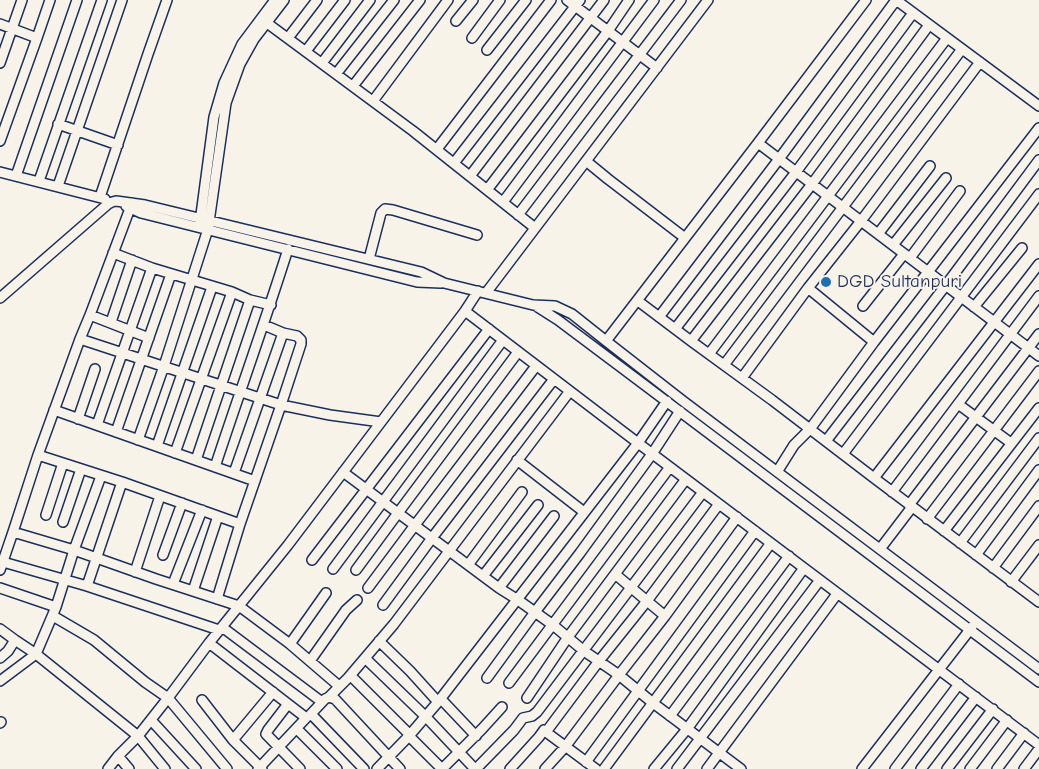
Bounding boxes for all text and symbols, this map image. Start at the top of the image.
place label: DGD Sultanpuri [837,271,962,293]
marker: DGD Sultanpuri [819,275,833,289]

